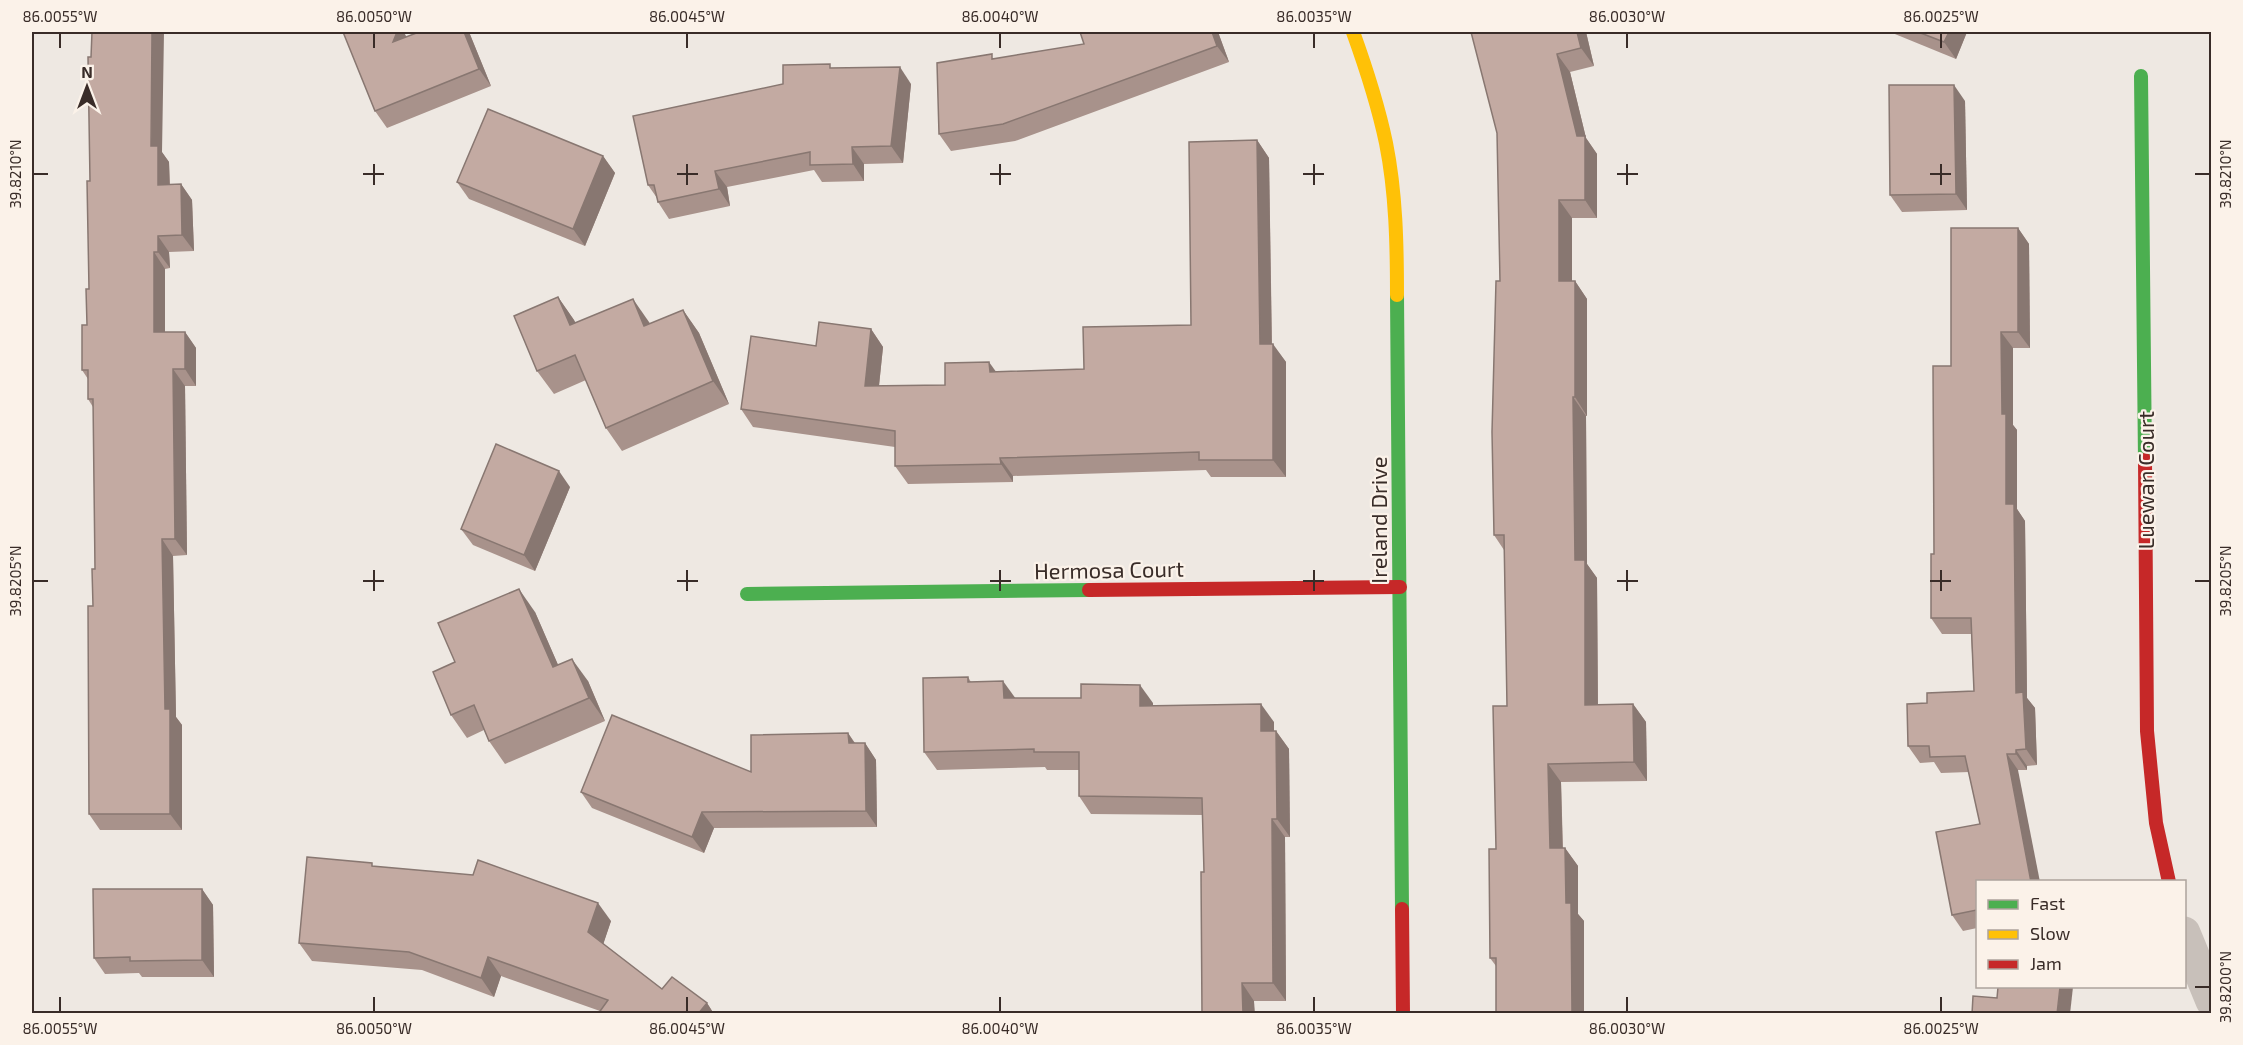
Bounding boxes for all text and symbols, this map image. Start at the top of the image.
text: 86.0055°W [23,7,97,25]
text: 86.0050°W [336,7,412,25]
text: 86.0045°W [649,7,725,25]
text: 86.0040°W [961,7,1039,25]
text: 86.0035°W [1276,7,1352,25]
text: 86.0030°W [1589,7,1665,25]
text: 86.0025°W [1903,7,1979,25]
north arrow [57,57,117,117]
text: N [81,62,93,81]
text: 39.8210°N [6,140,24,208]
text: 39.8210°N [2216,140,2234,208]
street label: Luewan Court [2132,411,2158,549]
street label: Ireland Drive [1365,456,1391,584]
text: 39.8205°N [6,546,24,617]
text: 39.8205°N [2216,546,2234,617]
street label: Hermosa Court [1034,555,1184,583]
legend [1976,880,2186,988]
text: Fast [2030,892,2065,914]
text: Slow [2030,922,2071,944]
text: 39.8200°N [2216,951,2234,1023]
text: Jam [2030,952,2062,974]
text: 86.0055°W [23,1019,97,1037]
text: 86.0050°W [336,1019,412,1037]
text: 86.0045°W [649,1019,725,1037]
text: 86.0040°W [961,1019,1039,1037]
text: 86.0035°W [1276,1019,1352,1037]
text: 86.0030°W [1589,1019,1665,1037]
text: 86.0025°W [1903,1019,1979,1037]

